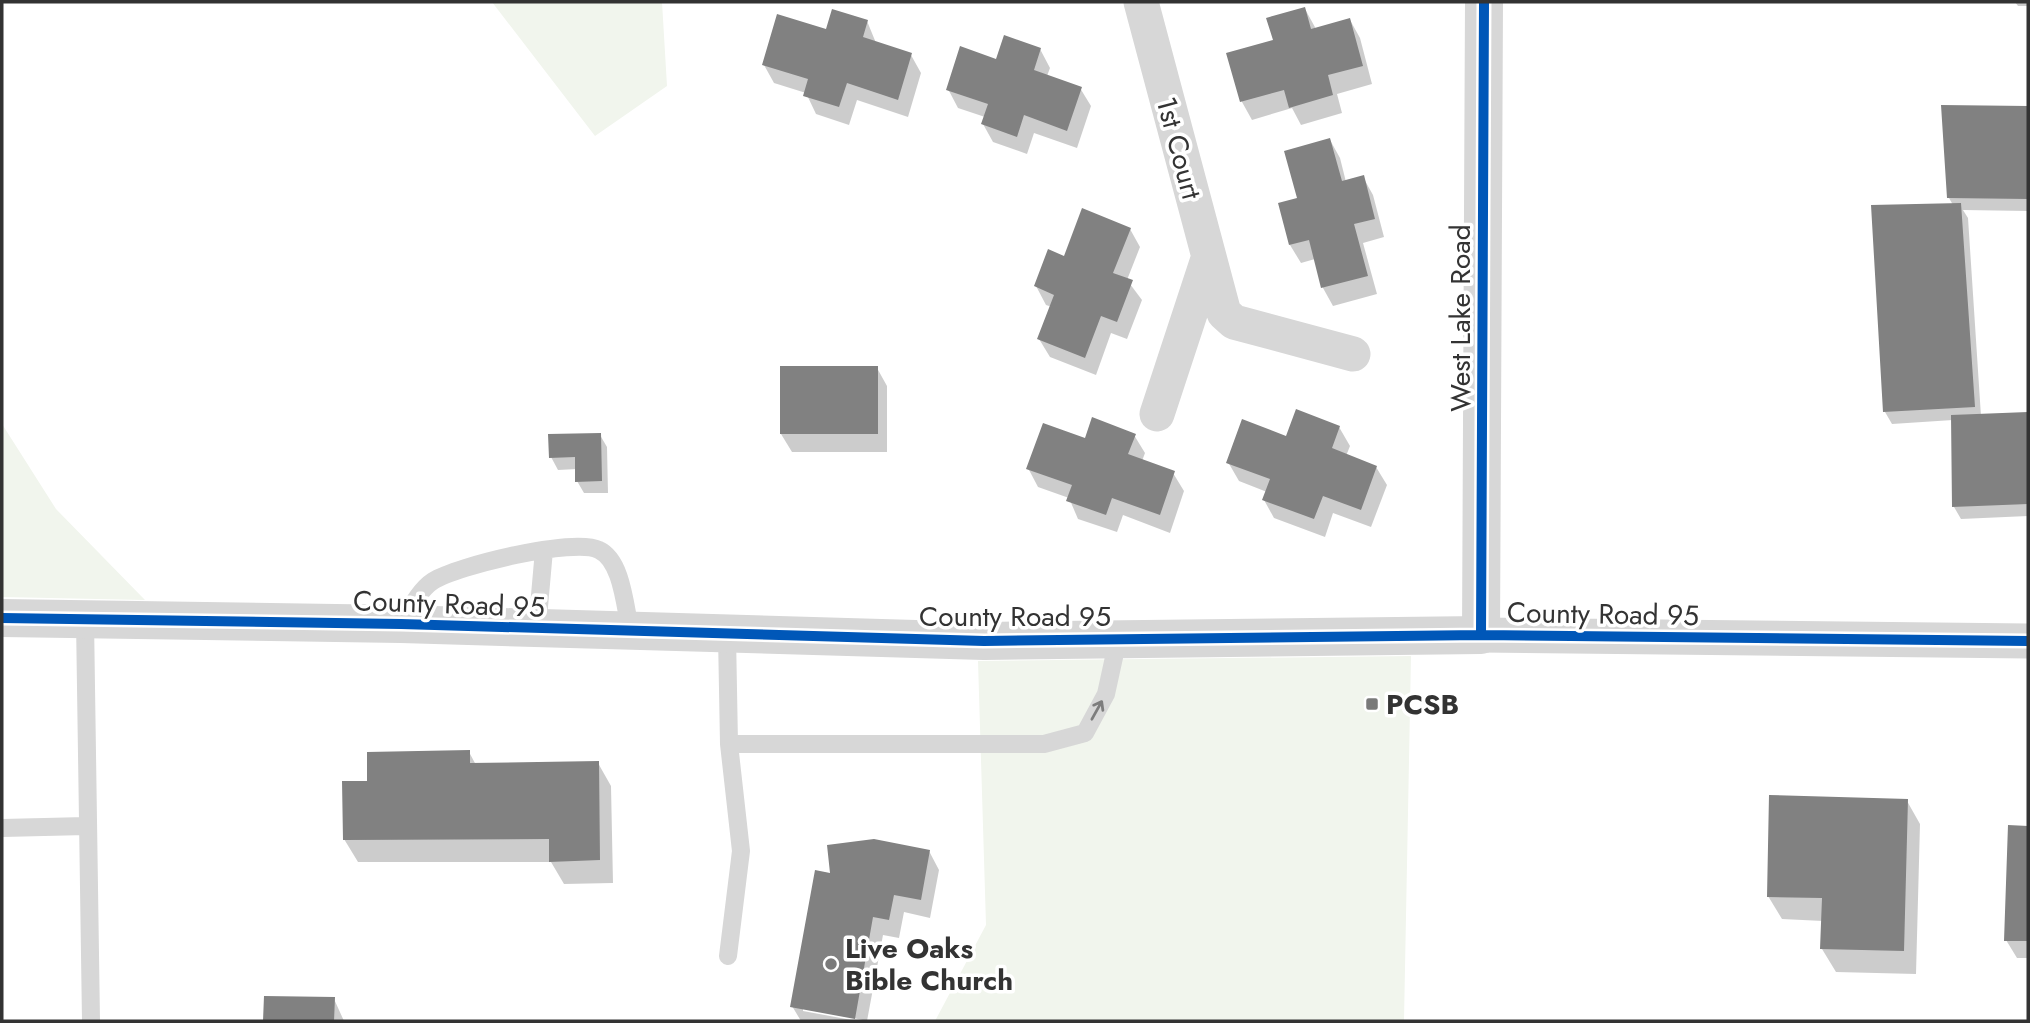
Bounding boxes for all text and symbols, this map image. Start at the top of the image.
street label: 1st Court [1146,92,1212,204]
street label: West Lake Road [1440,224,1481,412]
street label: County Road 95 [352,580,546,628]
street label: County Road 95 [1507,592,1699,636]
street label: County Road 95 [919,596,1111,637]
place label: PCSB [1386,684,1459,725]
marker: PCSB [1364,696,1380,712]
one-way arrow [1091,700,1105,720]
place label: Live Oaks Bible Church [845,928,1013,1001]
marker: Live Oaks Bible Church [823,956,839,972]

